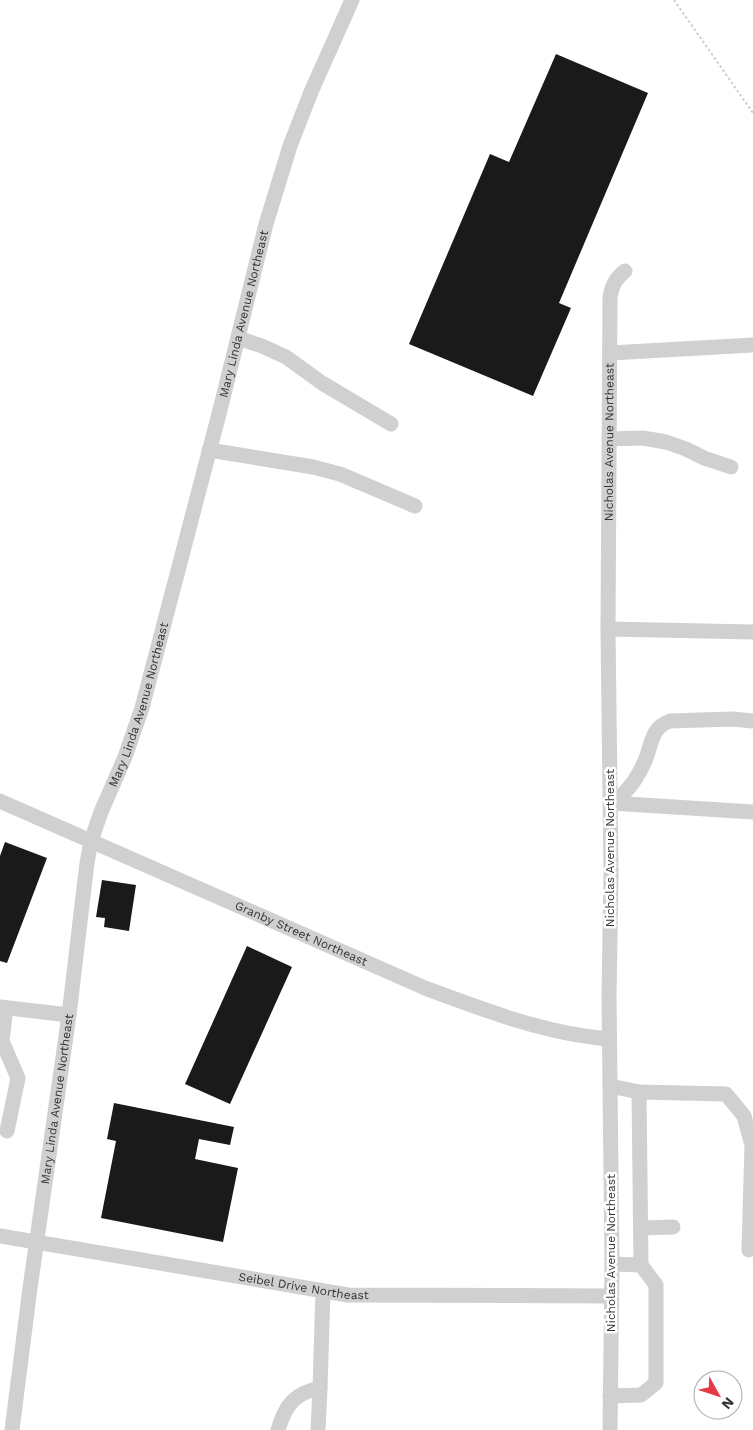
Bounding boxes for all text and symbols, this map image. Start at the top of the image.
street label: Mary Linda Avenue Northeast [216,229,271,399]
street label: Nicholas Avenue Northeast [602,363,617,521]
street label: Mary Linda Avenue Northeast [106,621,171,789]
street label: Nicholas Avenue Northeast [603,769,617,927]
street label: Granby Street Northeast [233,898,370,969]
street label: Mary Linda Avenue Northeast [38,1013,76,1185]
street label: Nicholas Avenue Northeast [604,1174,618,1332]
street label: Seibel Drive Northeast [238,1270,369,1302]
north arrow [693,1370,743,1420]
text: N [718,1394,737,1412]

